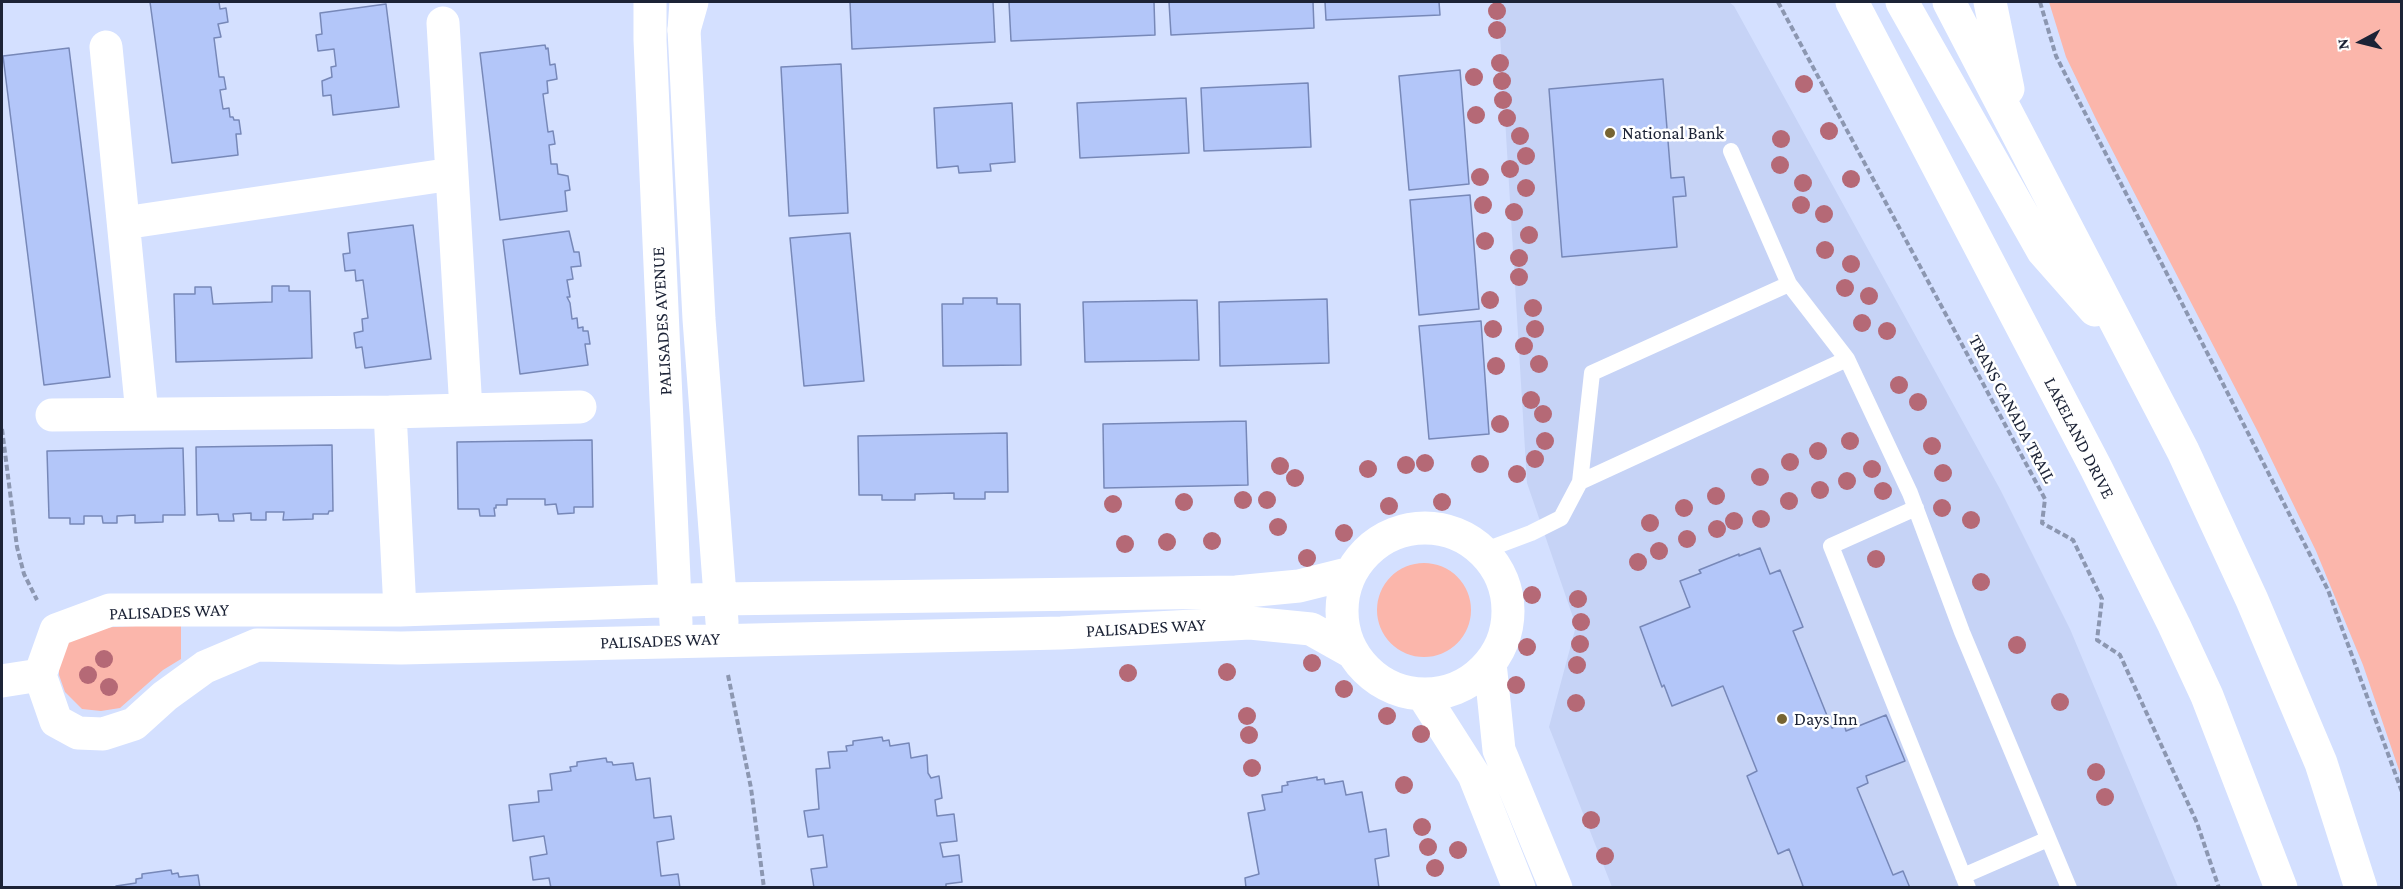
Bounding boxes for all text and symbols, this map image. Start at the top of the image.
north arrow [2331,12,2391,72]
text: N [2334,38,2352,51]
place label: National Bank [1622,122,1724,144]
marker: National Bank [1603,126,1617,140]
street label: PALISADES AVENUE [647,246,677,396]
street label: TRANS CANADA TRAIL [1964,331,2060,487]
street label: LAKELAND DRIVE [2039,374,2119,502]
street label: PALISADES WAY [109,599,229,625]
street label: PALISADES WAY [1085,614,1207,642]
street label: PALISADES WAY [600,628,720,654]
place label: Days Inn [1794,708,1858,730]
marker: Days Inn [1775,712,1789,726]

